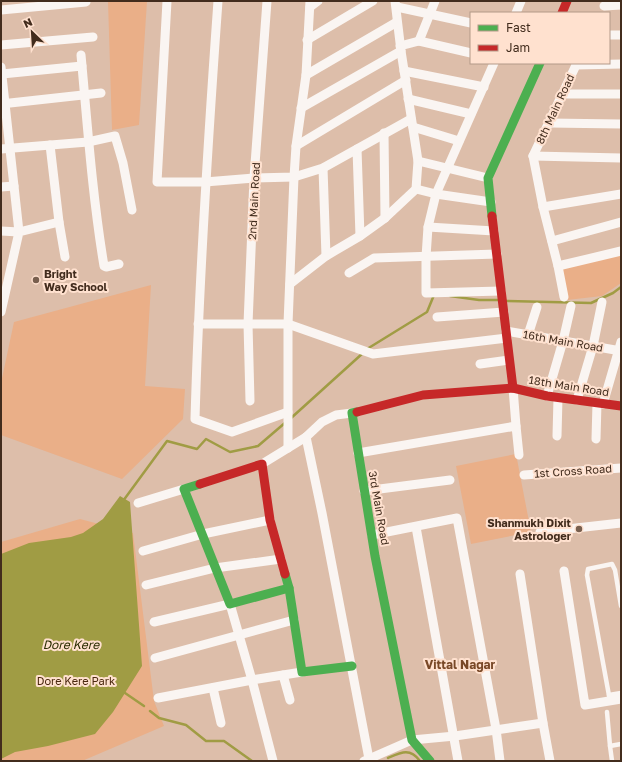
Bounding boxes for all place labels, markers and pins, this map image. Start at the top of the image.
place label: Bright Way School [44,267,108,293]
marker: Bright Way School [31,275,41,285]
place label: Shanmukh Dixit Astrologer [487,516,572,542]
marker: Shanmukh Dixit Astrologer [574,524,584,534]

